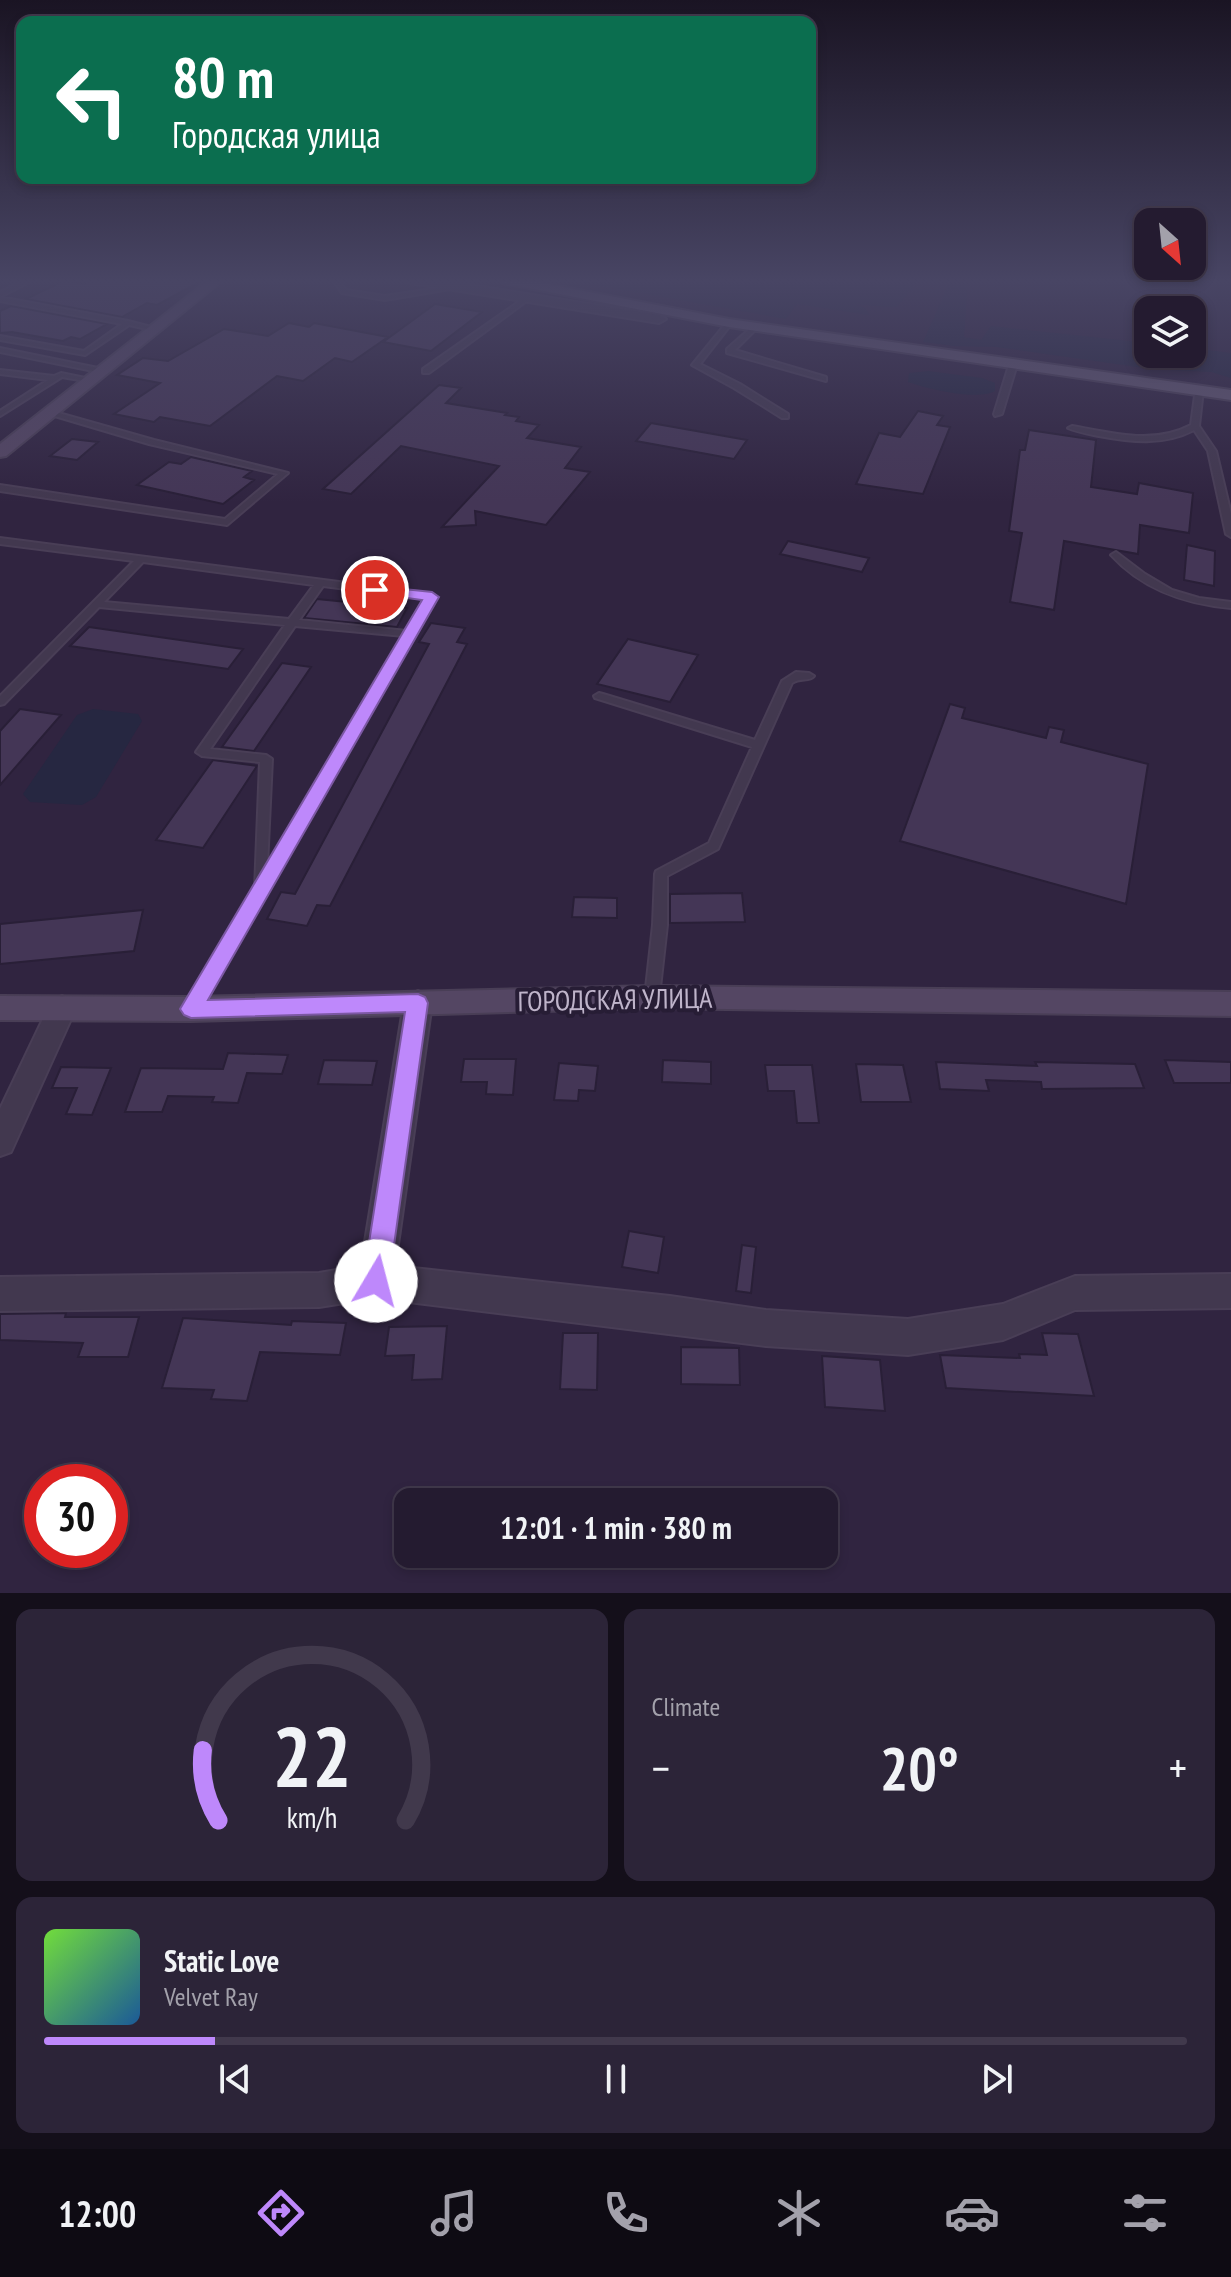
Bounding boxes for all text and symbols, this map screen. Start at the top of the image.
text: 80 m [172,41,274,113]
icon: left [40,48,144,152]
text: Городская улица [172,111,381,158]
north arrow [1134,208,1206,280]
map controls [1134,208,1206,368]
button: layers [1134,296,1206,368]
pin [341,556,409,624]
icon: arrive [353,568,397,612]
street label: ГОРОДСКАЯ УЛИЦА [517,979,713,1019]
position arrow [334,1239,418,1323]
speed limit sign: 30 [24,1464,128,1568]
text: 12:01 · 1 min · 380 m [500,1508,732,1547]
text: Climate [652,1690,720,1723]
text: 22 [272,1702,352,1810]
text: 20° [880,1729,959,1807]
text: − [652,1739,670,1796]
text: + [1169,1739,1187,1796]
text: km/h [286,1799,337,1836]
text: Static Love [164,1941,279,1980]
text: Velvet Ray [164,1980,258,2013]
icon: previous [213,2057,257,2101]
icon: pause [594,2057,638,2101]
icon: next [975,2057,1019,2101]
icon: directions [253,2185,309,2241]
icon: music [426,2185,482,2241]
icon: phone [598,2185,654,2241]
icon: climate [771,2185,827,2241]
icon: car [944,2185,1000,2241]
icon: filters [1117,2185,1173,2241]
text: 12:00 [58,2190,136,2237]

